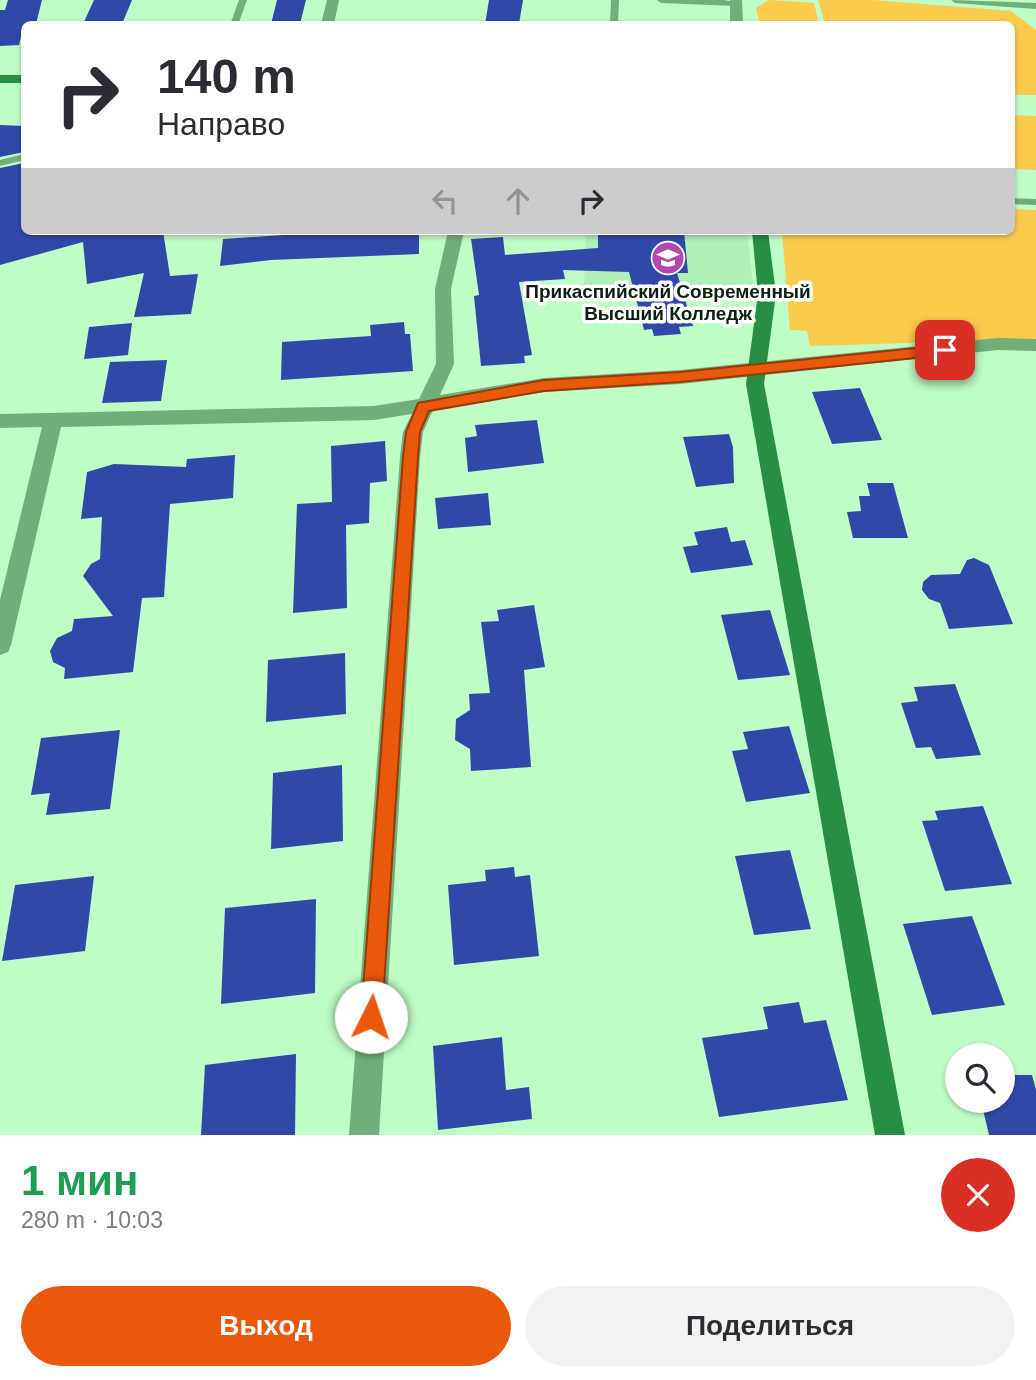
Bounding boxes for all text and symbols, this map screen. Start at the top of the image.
icon: right [42,49,133,140]
text: 140 m [157,49,296,103]
text: Направо [157,106,285,142]
icon: left [426,182,464,220]
icon: ahead [499,182,537,220]
icon: right [572,182,610,220]
school or university icon: Прикаспийский Современный Высший Колледж [649,239,687,277]
place label: Прикаспийский Современный Высший Колледж [525,281,811,324]
pin [915,320,975,380]
icon: arrive [926,331,964,369]
position arrow [334,980,408,1054]
map controls [945,1043,1015,1113]
button: search [945,1043,1015,1113]
text: 1 мин [21,1157,138,1204]
button: close [941,1158,1015,1232]
text: 280 m · 10:03 [21,1207,163,1233]
button: Выход [21,1286,511,1366]
button: Поделиться [525,1286,1015,1366]

